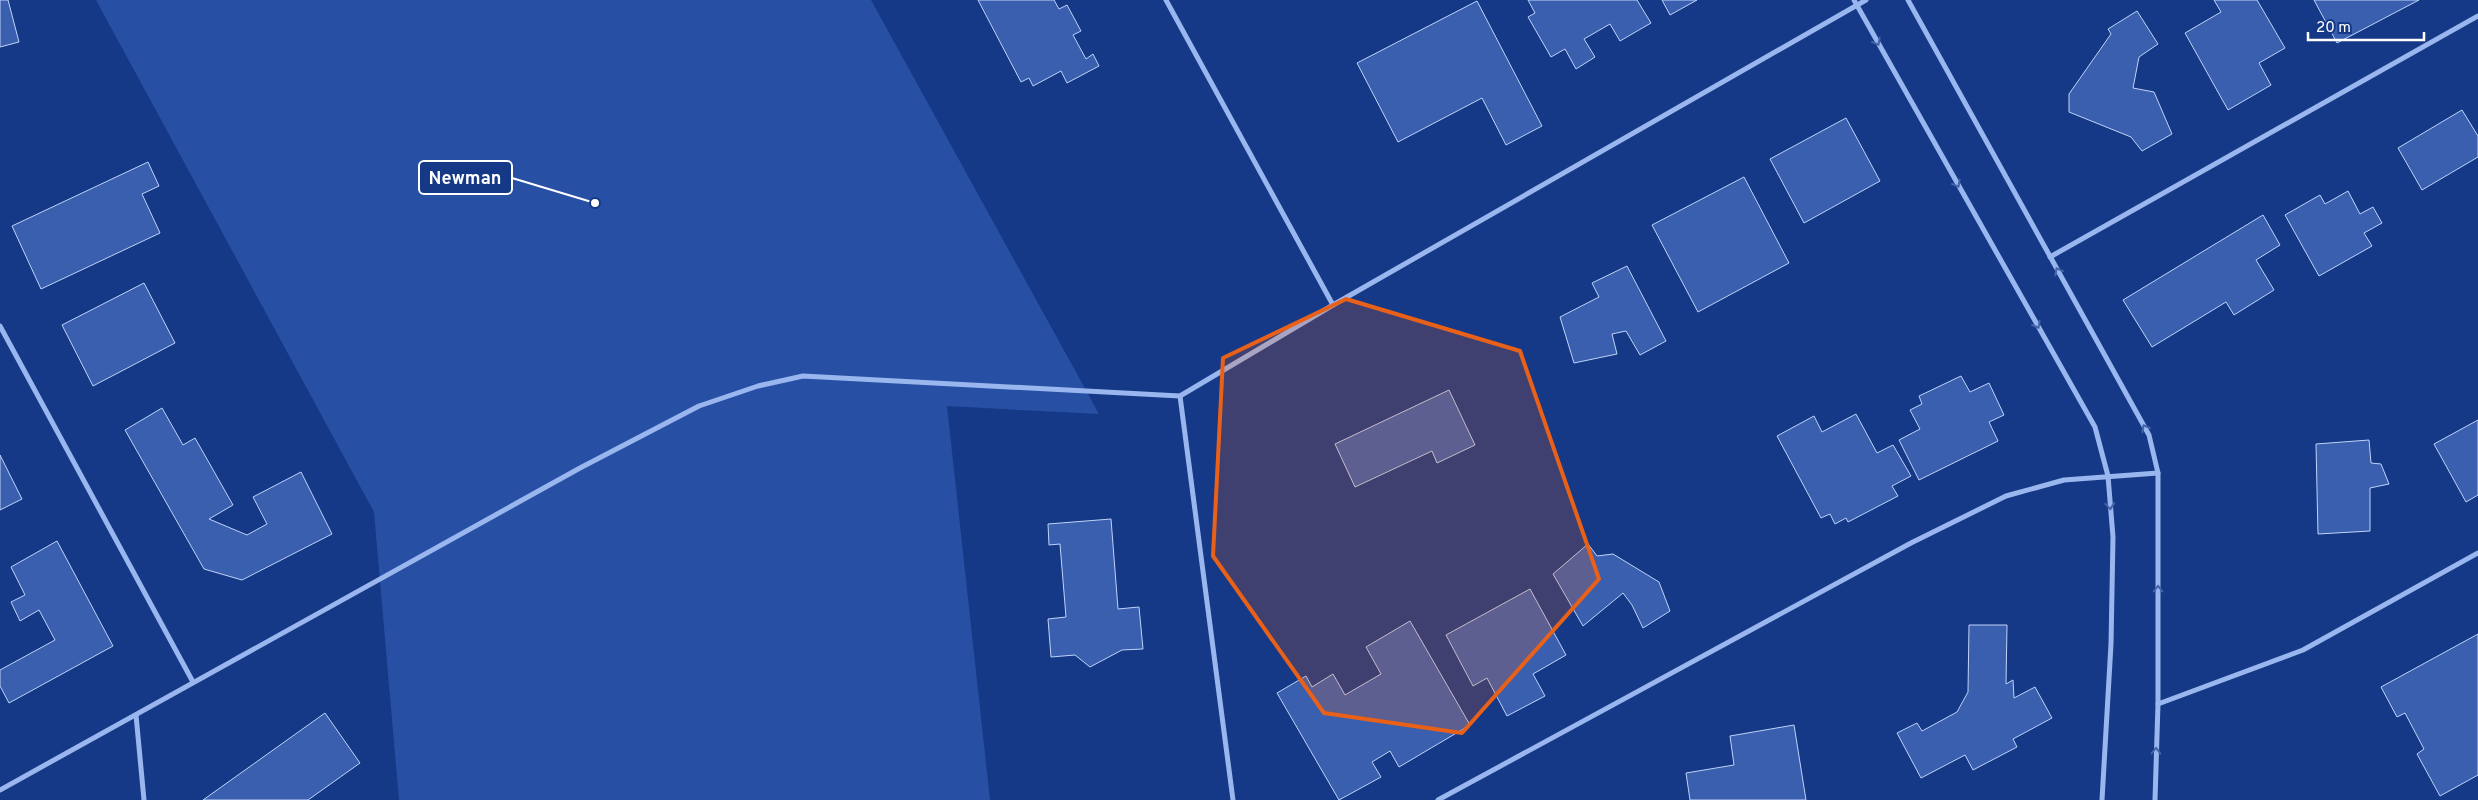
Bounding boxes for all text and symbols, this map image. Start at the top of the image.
scale bar [2308,10,2424,42]
text: 20 m [2316,19,2351,38]
one-way arrow [1871,37,1881,46]
callout: Newman [419,161,512,194]
text: Newman [429,168,501,191]
one-way arrow [1951,179,1961,188]
one-way arrow [2054,267,2064,276]
one-way arrow [2031,320,2041,329]
one-way arrow [2142,425,2152,434]
one-way arrow [2104,502,2115,510]
one-way arrow [2153,585,2163,592]
one-way arrow [2151,747,2162,755]

